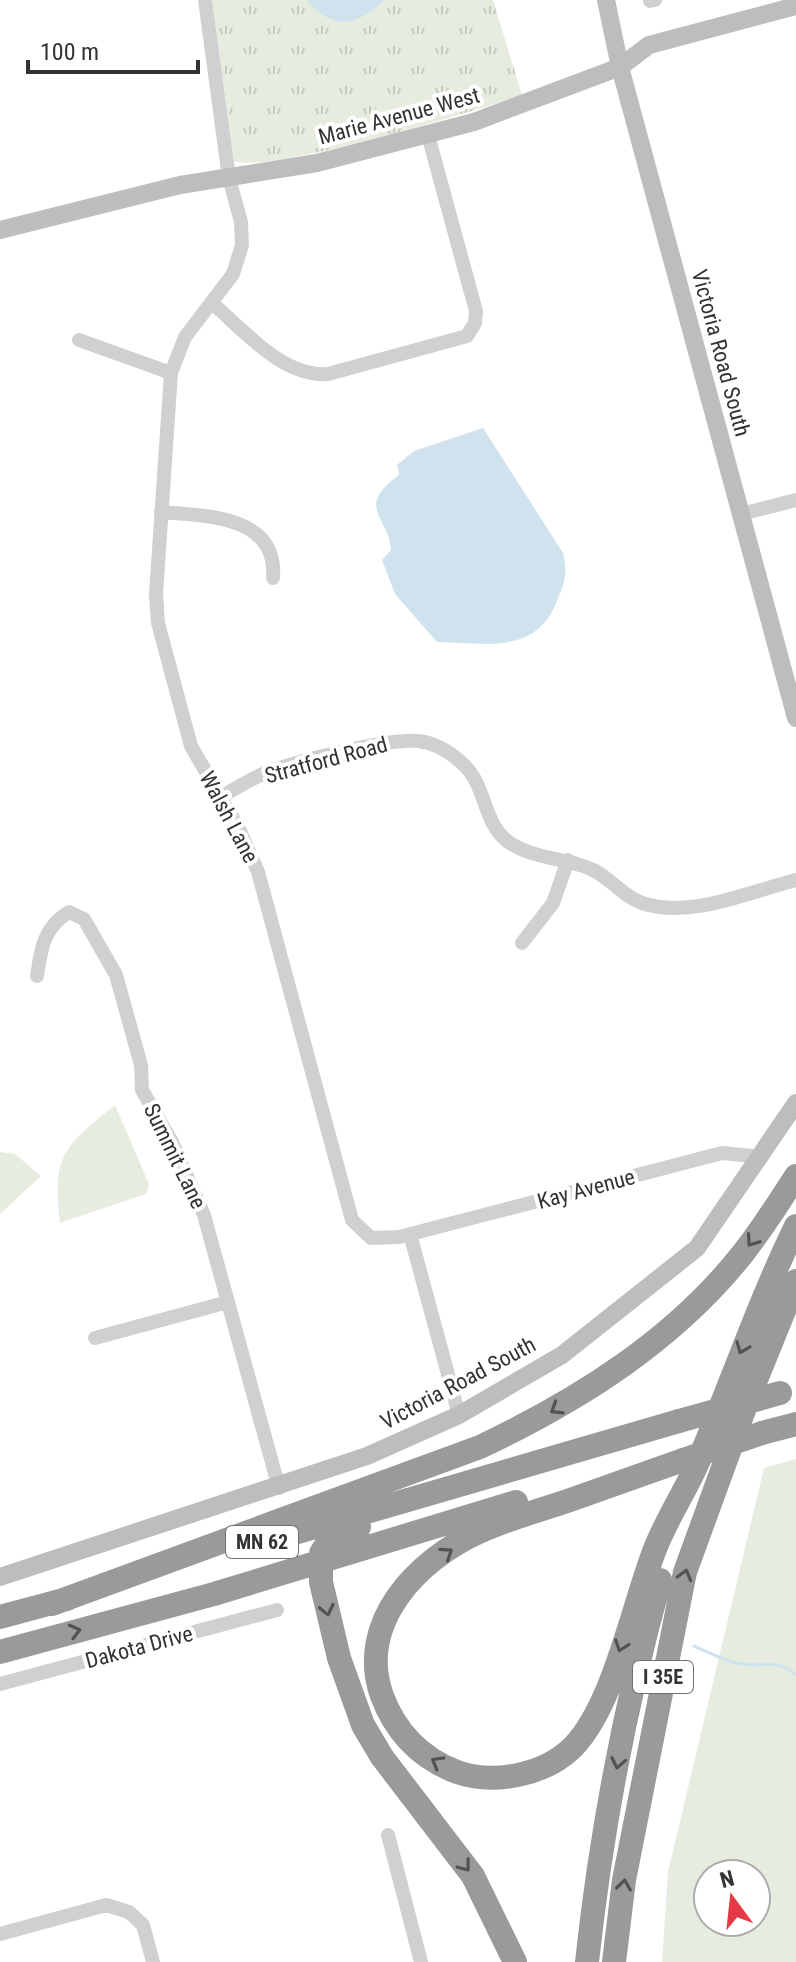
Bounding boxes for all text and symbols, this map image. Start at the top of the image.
scale bar [28,24,198,74]
text: 100 m [40,38,99,66]
street label: Marie Avenue West [316,82,482,150]
street label: Victoria Road South [687,267,755,439]
street label: Stratford Road [262,732,390,788]
street label: Walsh Lane [195,767,263,867]
street label: Summit Lane [139,1099,211,1213]
street label: Kay Avenue [534,1164,638,1214]
one-way arrow [747,1232,762,1246]
street label: Victoria Road South [376,1332,540,1434]
one-way arrow [735,1340,752,1354]
one-way arrow [550,1399,565,1414]
road number: MN 62 [226,1526,298,1558]
one-way arrow [438,1548,452,1563]
one-way arrow [676,1568,692,1582]
one-way arrow [318,1603,335,1616]
street label: Dakota Drive [83,1621,195,1673]
one-way arrow [68,1624,82,1641]
one-way arrow [614,1638,631,1652]
road number: I 35E [633,1661,693,1693]
one-way arrow [431,1756,445,1771]
one-way arrow [610,1756,627,1770]
one-way arrow [456,1858,470,1872]
north arrow [692,1858,772,1938]
text: N [717,1865,737,1893]
one-way arrow [615,1878,632,1891]

